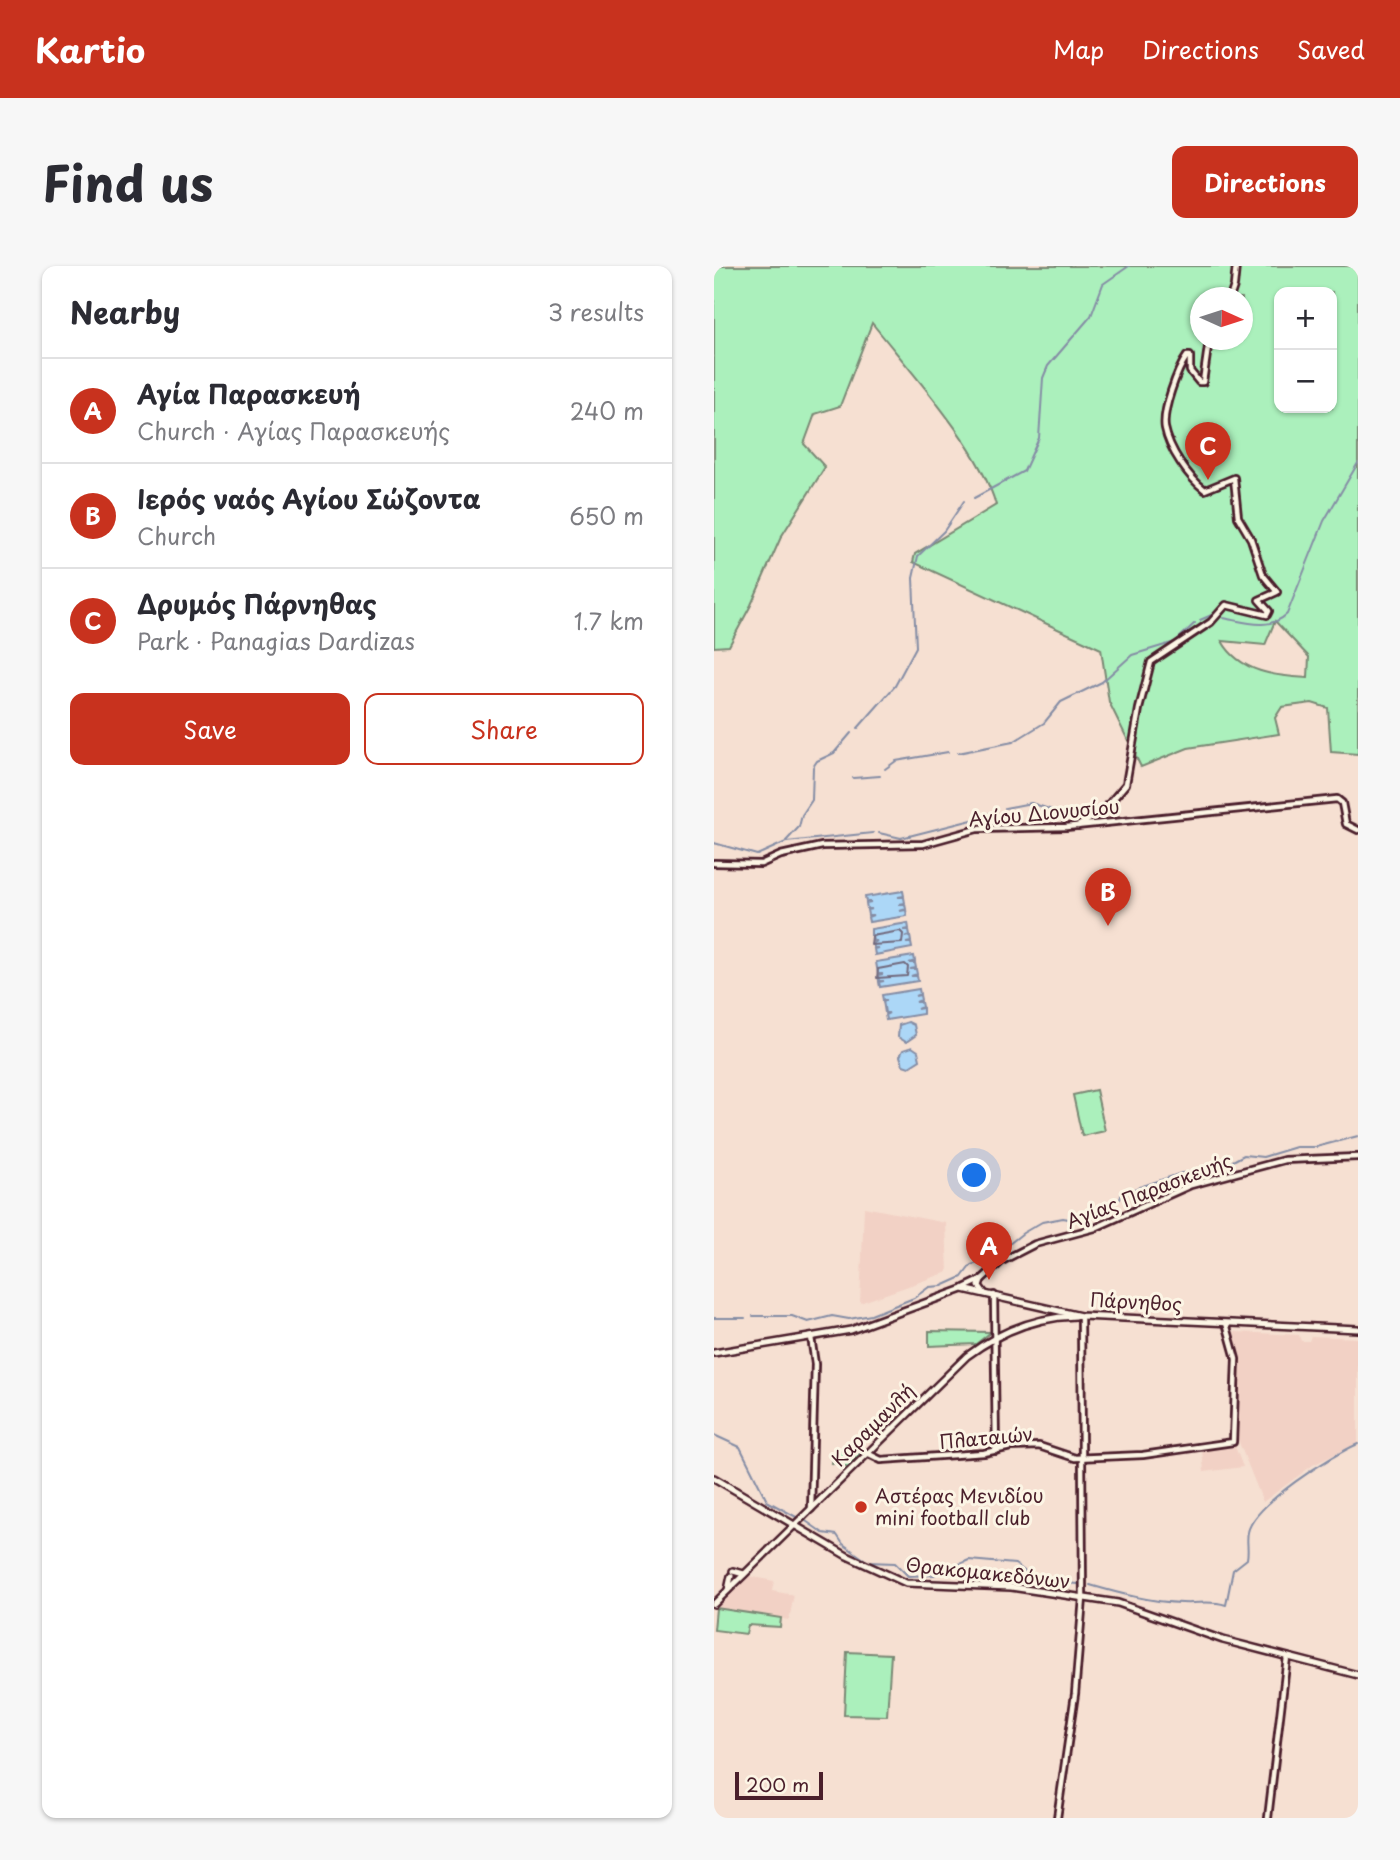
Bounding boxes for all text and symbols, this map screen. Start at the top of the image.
text: Kartio [35,24,145,74]
text: Map [1053,31,1104,67]
text: Directions [1142,31,1259,67]
text: Saved [1297,31,1365,67]
text: Find us [42,145,213,219]
button: Directions [1172,146,1358,218]
north arrow [1190,287,1253,350]
map controls [1274,287,1337,413]
button: + [1274,287,1337,350]
text: Nearby [70,289,180,334]
text: 3 results [548,294,644,329]
button: − [1274,350,1337,413]
text: Αγία Παρασκευή [137,374,361,413]
text: A [84,393,102,428]
text: 240 m [570,393,644,428]
text: Church · Αγίας Παρασκευής [137,413,450,448]
pin: C [1185,422,1231,480]
text: Ιερός ναός Αγίου Σώζοντα [137,479,480,518]
text: B [85,498,101,533]
text: 650 m [569,498,644,533]
text: Church [137,518,216,553]
text: Δρυμός Πάρνηθας [137,584,377,623]
text: C [84,603,102,638]
text: 1.7 km [574,603,644,638]
text: Park · Panagias Dardizas [137,623,415,658]
button: Save [70,693,350,765]
button: Share [364,693,644,765]
street label: Αγίου Διονυσίου [967,791,1121,833]
pin: B [1085,868,1131,926]
street label: Αγίας Παρασκευής [1062,1145,1236,1235]
your location [957,1158,991,1192]
pin: A [966,1222,1012,1280]
street label: Πάρνηθος [1089,1285,1183,1317]
street label: Καραμανλή [824,1376,920,1472]
street label: Πλαταιών [938,1419,1034,1455]
place label: Αστέρας Μενιδίου mini football club [875,1481,1044,1531]
marker: Αστέρας Μενιδίου mini football club [853,1499,869,1515]
street label: Θρακομακεδόνων [904,1549,1072,1595]
scale bar [735,1769,822,1801]
text: 200 m [746,1770,809,1798]

